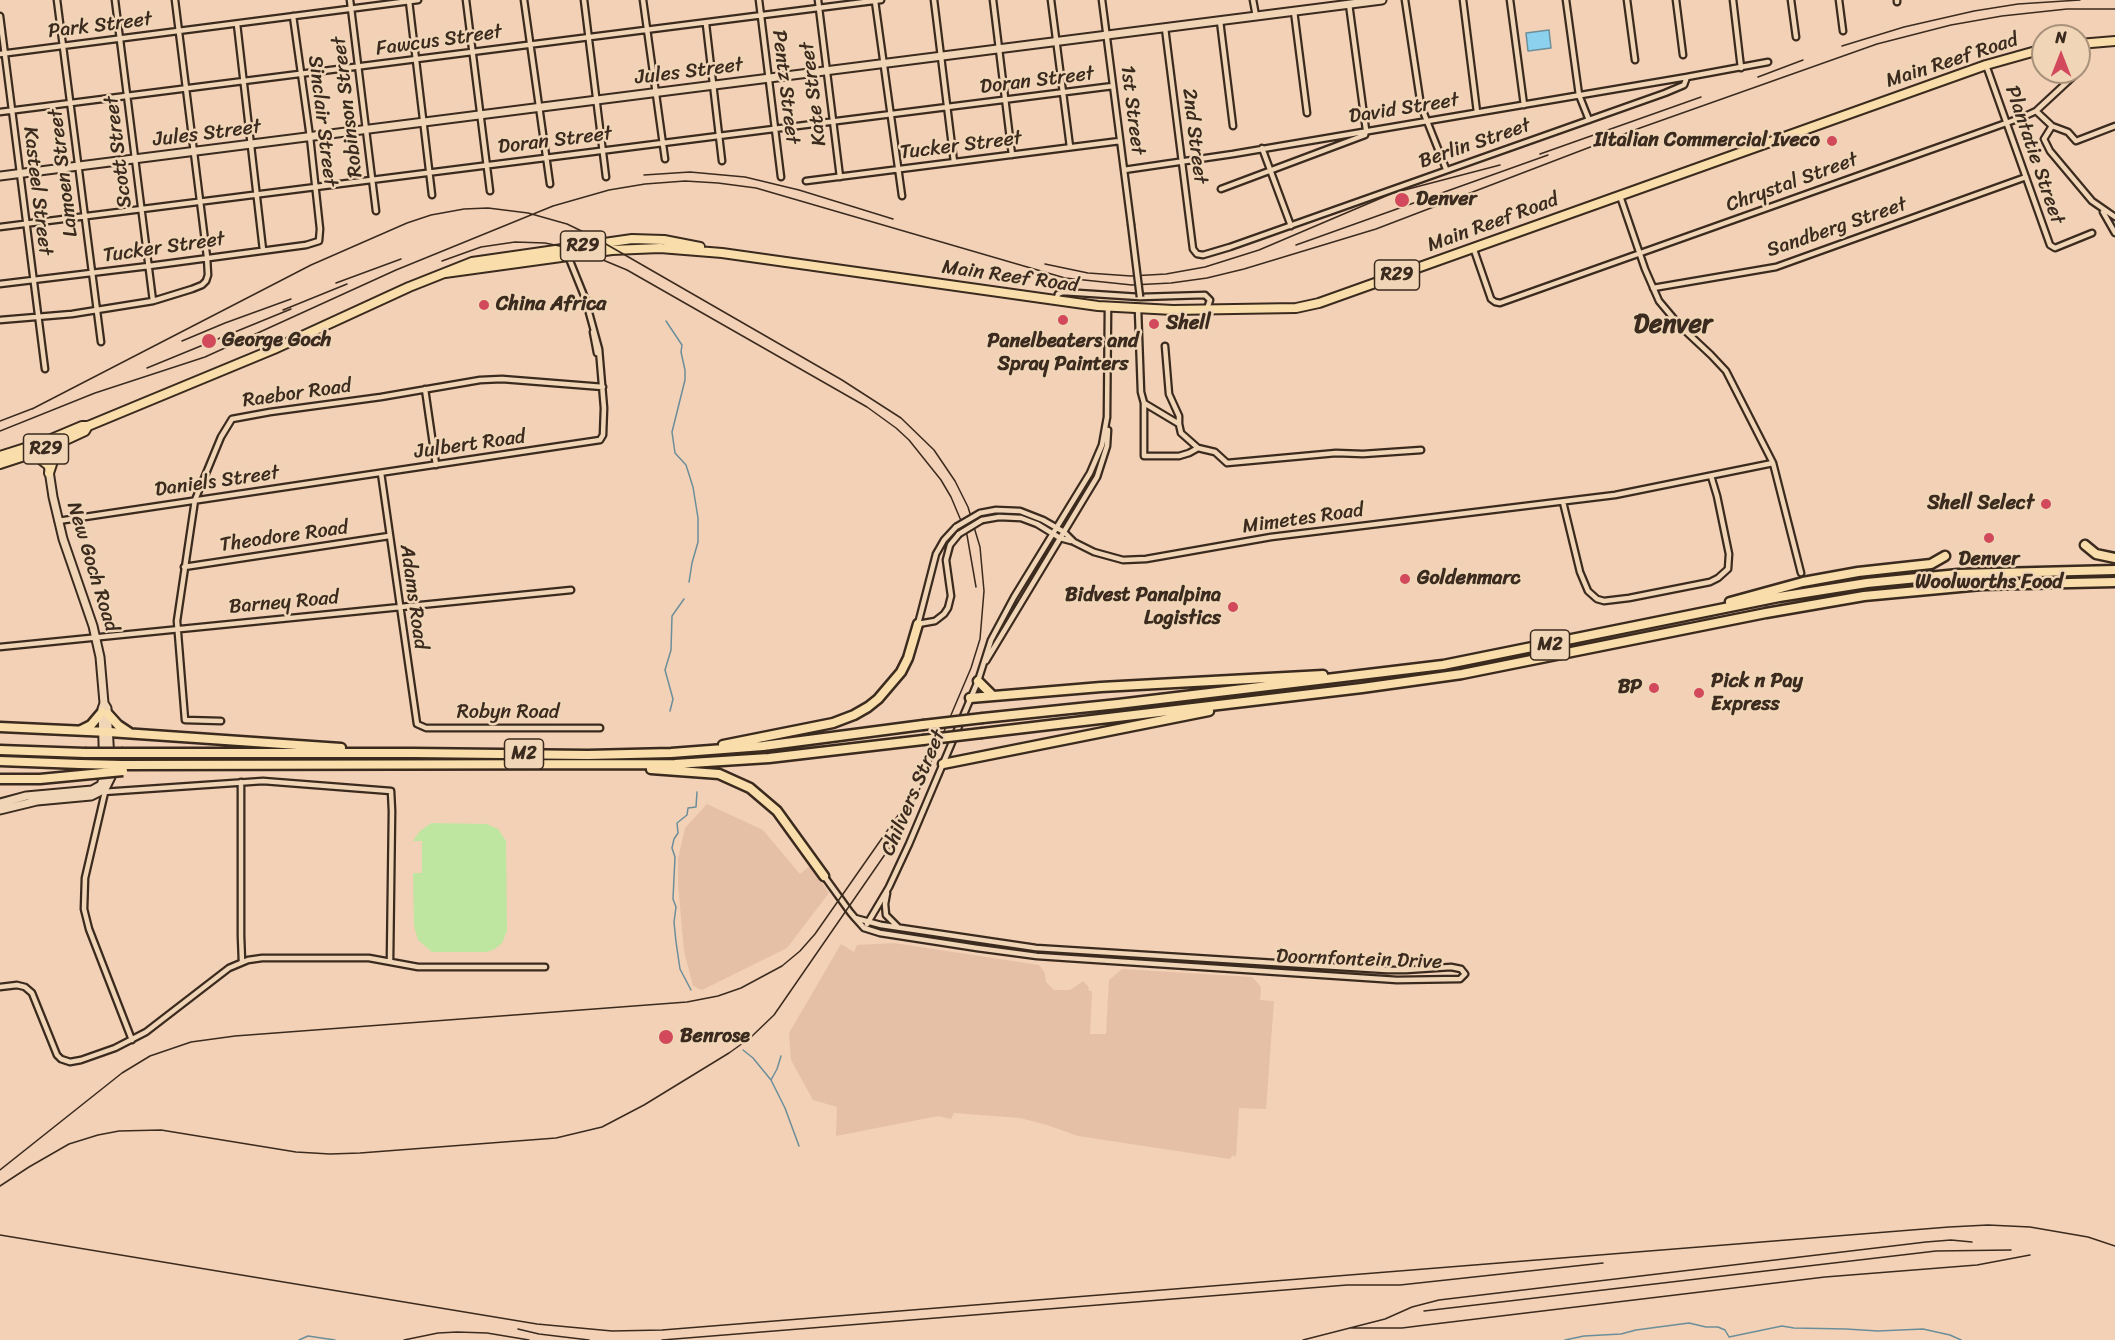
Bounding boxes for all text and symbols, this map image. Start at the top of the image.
street label: Park Street [47,8,153,44]
street label: Fawcus Street [374,20,504,62]
text: N [2055,23,2067,52]
north arrow [2031,24,2091,84]
street label: Main Reef Road [1883,28,2021,94]
street label: Pentz Street [766,29,804,145]
street label: Robinson Street [327,35,369,179]
street label: Kate Street [796,41,832,147]
street label: Jules Street [634,53,744,91]
street label: Sinclair Street [302,54,342,188]
street label: Doran Street [979,62,1095,100]
street label: 1st Street [1115,64,1149,156]
street label: Plantatie Street [1999,83,2069,227]
street label: 2nd Street [1176,87,1212,185]
street label: David Street [1347,88,1461,130]
street label: Scott Street [100,95,138,209]
street label: Lamoen Street [44,108,84,238]
street label: Berlin Street [1416,114,1534,174]
street label: Jules Street [152,115,262,153]
street label: Doran Street [497,122,613,160]
street label: Kasteel Street [17,125,57,257]
street label: Tucker Street [899,127,1023,165]
place label: IItalian Commercial Iveco [1594,129,1820,153]
marker: IItalian Commercial Iveco [1825,134,1839,148]
street label: Chrystal Street [1723,148,1861,218]
place label: Denver [1416,188,1477,212]
street label: Main Reef Road [1424,188,1562,258]
marker: Denver [1393,191,1411,209]
street label: Sandberg Street [1764,193,1910,263]
street label: Tucker Street [102,228,226,268]
road number: R29 [560,231,606,261]
street label: Main Reef Road [940,256,1080,298]
road number: R29 [1374,260,1420,290]
place label: China Africa [496,293,606,317]
marker: China Africa [477,298,491,312]
district label: Denver [1633,309,1713,341]
place label: Shell [1166,312,1211,336]
marker: Panelbeaters and Spray Painters [1056,313,1070,327]
marker: Shell [1147,317,1161,331]
place label: George Goch [222,329,331,353]
place label: Panelbeaters and Spray Painters [987,330,1139,377]
marker: George Goch [200,332,218,350]
street label: Raebor Road [241,374,353,414]
street label: Julbert Road [413,425,527,465]
road number: R29 [24,434,68,464]
street label: Daniels Street [153,461,281,503]
place label: Shell Select [1927,492,2034,516]
marker: Shell Select [2039,497,2053,511]
street label: New Goch Road [61,499,123,635]
street label: Mimetes Road [1241,499,1365,539]
street label: Theodore Road [218,516,350,558]
marker: Denver Woolworths Food [1982,531,1996,545]
street label: Adams Road [394,543,432,651]
place label: Denver Woolworths Food [1915,548,2063,595]
place label: Goldenmarc [1417,567,1521,591]
marker: Goldenmarc [1398,572,1412,586]
place label: Bidvest Panalpina Logistics [1065,584,1221,631]
street label: Barney Road [228,586,340,620]
marker: Bidvest Panalpina Logistics [1226,600,1240,614]
road number: M2 [1530,630,1570,660]
place label: Pick n Pay Express [1711,670,1803,717]
place label: BP [1618,676,1642,700]
marker: BP [1647,681,1661,695]
marker: Pick n Pay Express [1692,686,1706,700]
street label: Robyn Road [457,701,559,725]
street label: Chilvers Street [877,726,951,860]
road number: M2 [504,739,544,769]
street label: Doornfontein Drive [1275,945,1443,975]
place label: Benrose [680,1025,750,1049]
marker: Benrose [657,1028,675,1046]

